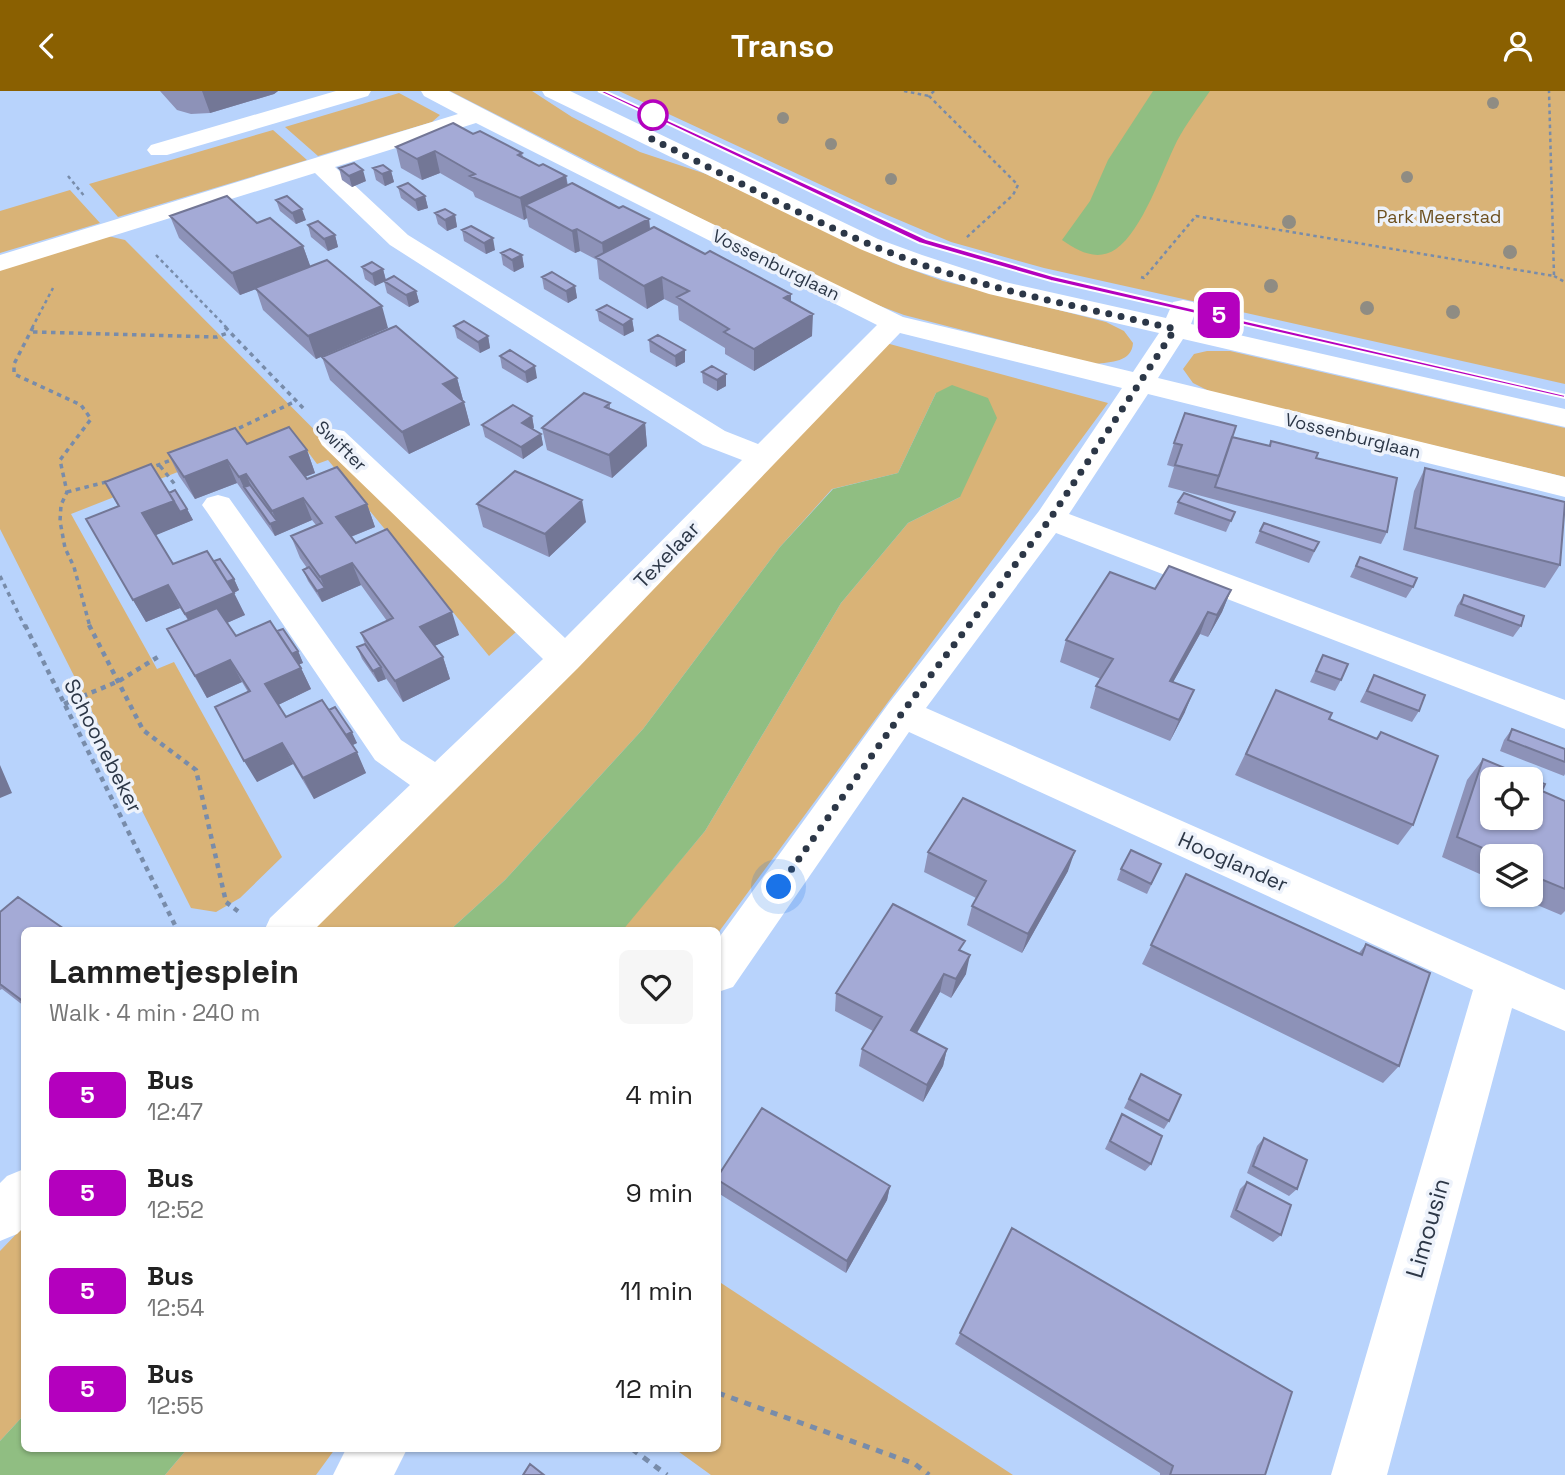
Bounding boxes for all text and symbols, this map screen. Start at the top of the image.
text: Transo [731,26,834,66]
icon: back [28,27,66,65]
icon: person [1499,27,1537,65]
unlabelled marker [638,100,668,130]
park label: Park Meerstad [1377,205,1501,228]
street label: Vossenburglaan [709,224,844,305]
line badge: 5 [1196,292,1242,338]
text: 5 [1212,299,1226,330]
street label: Vossenburglaan [1283,408,1423,463]
street label: Swifter [311,416,372,476]
street label: Texelaar [628,515,705,594]
street label: Schoonebeker [58,674,149,817]
map controls [1480,767,1543,907]
button: locate [1480,767,1543,830]
street label: Hooglander [1174,825,1292,898]
button: layers [1480,844,1543,907]
your location [761,869,796,904]
button: heart [619,950,693,1024]
text: Lammetjesplein [49,951,299,993]
text: Walk · 4 min · 240 m [49,998,260,1028]
text: Bus [147,1063,194,1097]
text: 4 min [625,1078,693,1112]
text: 5 [80,1079,95,1110]
text: 12:47 [147,1097,203,1127]
text: Bus [147,1161,194,1195]
street label: Limousin [1399,1174,1457,1281]
text: 9 min [626,1176,693,1210]
text: 5 [80,1177,95,1208]
text: 12:52 [147,1195,204,1225]
text: Bus [147,1259,194,1293]
text: 11 min [620,1274,693,1308]
text: 5 [80,1275,95,1306]
text: 12:54 [147,1293,204,1323]
text: Bus [147,1357,194,1391]
text: 12 min [615,1372,693,1406]
text: 5 [80,1373,95,1404]
text: 12:55 [147,1391,204,1421]

